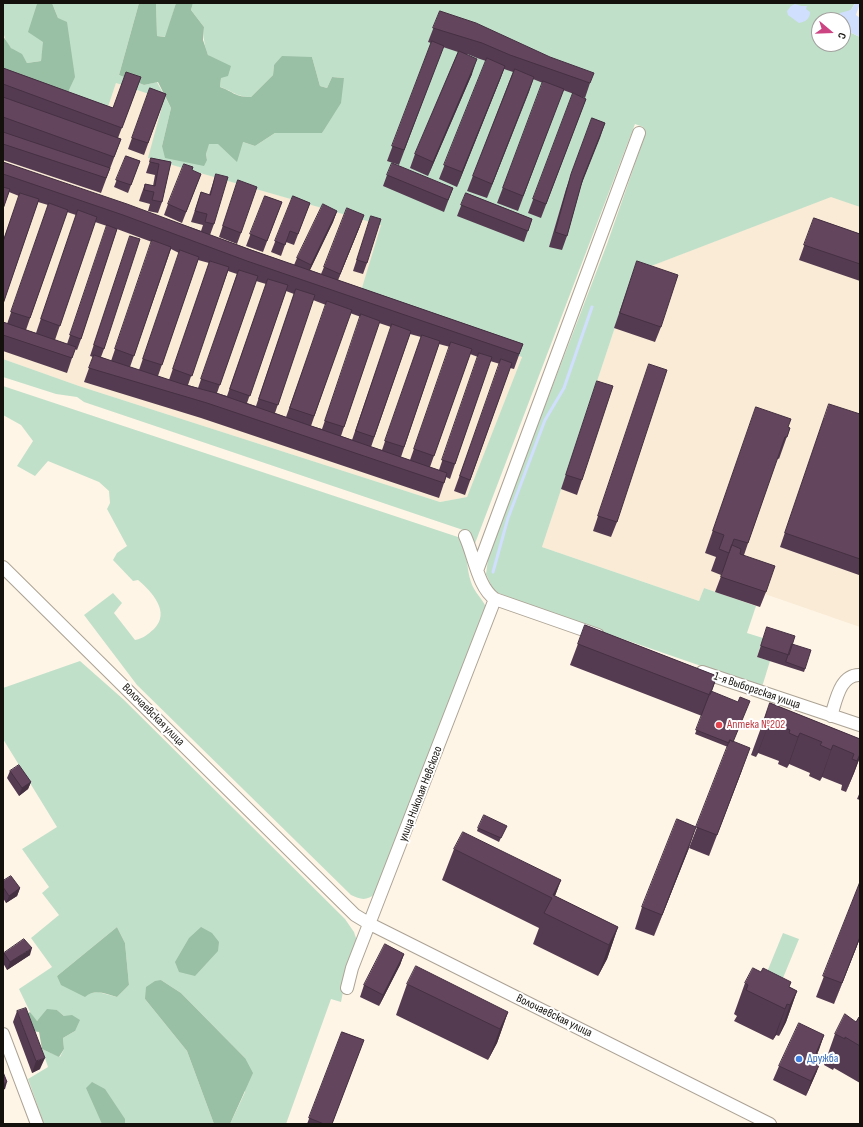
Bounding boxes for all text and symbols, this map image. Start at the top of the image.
north arrow [811,12,851,52]
text: С [835,31,849,41]
street label: 1-я Выборгская улица [712,669,802,713]
street label: Волочаевская улица [119,681,187,749]
place label: Аптека №202 [727,718,785,732]
marker: Аптека №202 [714,720,724,730]
street label: улица Николая Невского [396,744,446,844]
street label: Волочаевская улица [514,991,594,1041]
place label: Дружба [807,1052,838,1066]
marker: Дружба [794,1054,804,1064]

